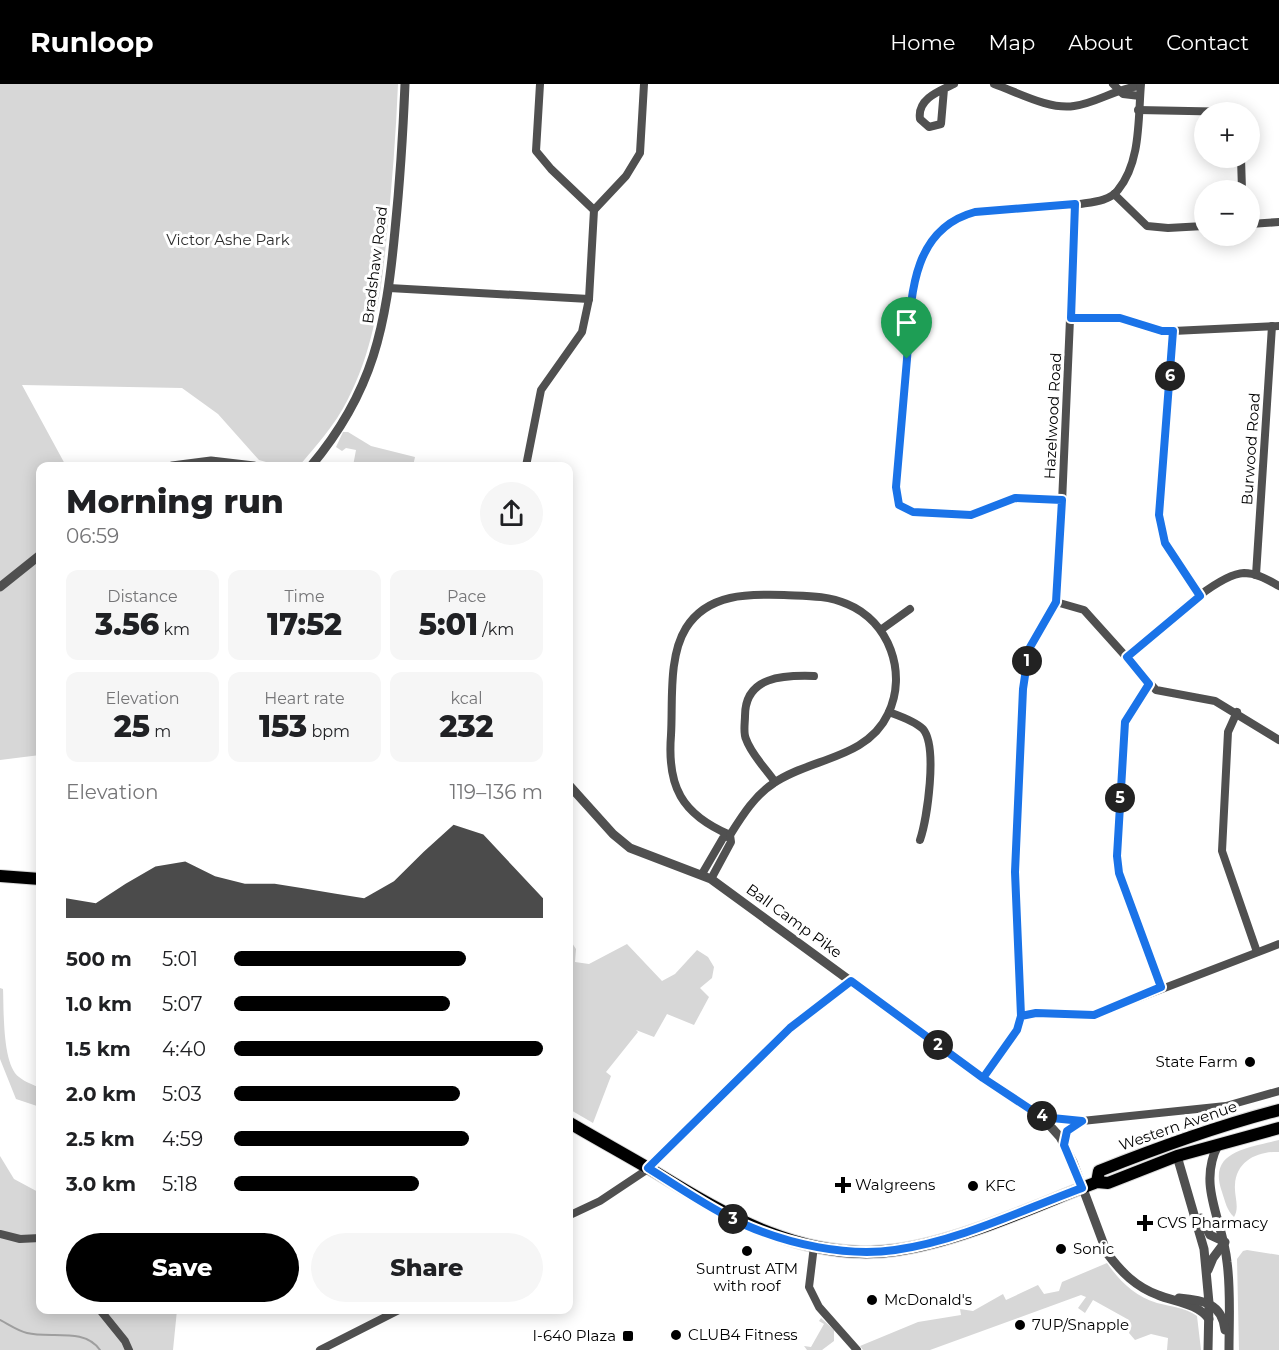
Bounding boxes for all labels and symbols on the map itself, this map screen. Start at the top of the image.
street label: Bradshaw Road [358,205,391,325]
park label: Victor Ashe Park [166,230,290,249]
pin [881,297,932,359]
street label: Hazelwood Road [1040,352,1065,480]
pin: 6 [1155,361,1185,391]
street label: Burwood Road [1237,392,1264,506]
pin: 1 [1012,646,1042,676]
pin: 5 [1105,783,1135,813]
street label: Ball Camp Pike [743,879,846,962]
pin: 2 [923,1030,953,1060]
place label: State Farm [1155,1052,1238,1071]
marker: State Farm [1243,1055,1257,1069]
street label: Western Avenue [1116,1096,1239,1155]
pin: 4 [1027,1101,1057,1131]
place label: Walgreens [855,1175,935,1194]
place label: KFC [985,1176,1016,1195]
marker: Walgreens [836,1178,850,1192]
marker: KFC [966,1179,980,1193]
pin: 3 [718,1204,748,1234]
place label: CVS Pharmacy [1157,1213,1269,1232]
marker: CVS Pharmacy [1138,1216,1152,1230]
place label: Sonic [1073,1239,1114,1258]
marker: Sonic [1054,1242,1068,1256]
marker: Suntrust ATM with roof [740,1244,754,1258]
place label: Suntrust ATM with roof [696,1259,798,1295]
place label: McDonald's [884,1290,972,1309]
marker: McDonald's [865,1293,879,1307]
place label: 7UP/Snapple [1032,1315,1129,1334]
marker: 7UP/Snapple [1013,1318,1027,1332]
place label: CLUB4 Fitness [688,1325,798,1344]
place label: I-640 Plaza [533,1326,616,1345]
marker: CLUB4 Fitness [669,1328,683,1342]
marker: I-640 Plaza [621,1329,635,1343]

